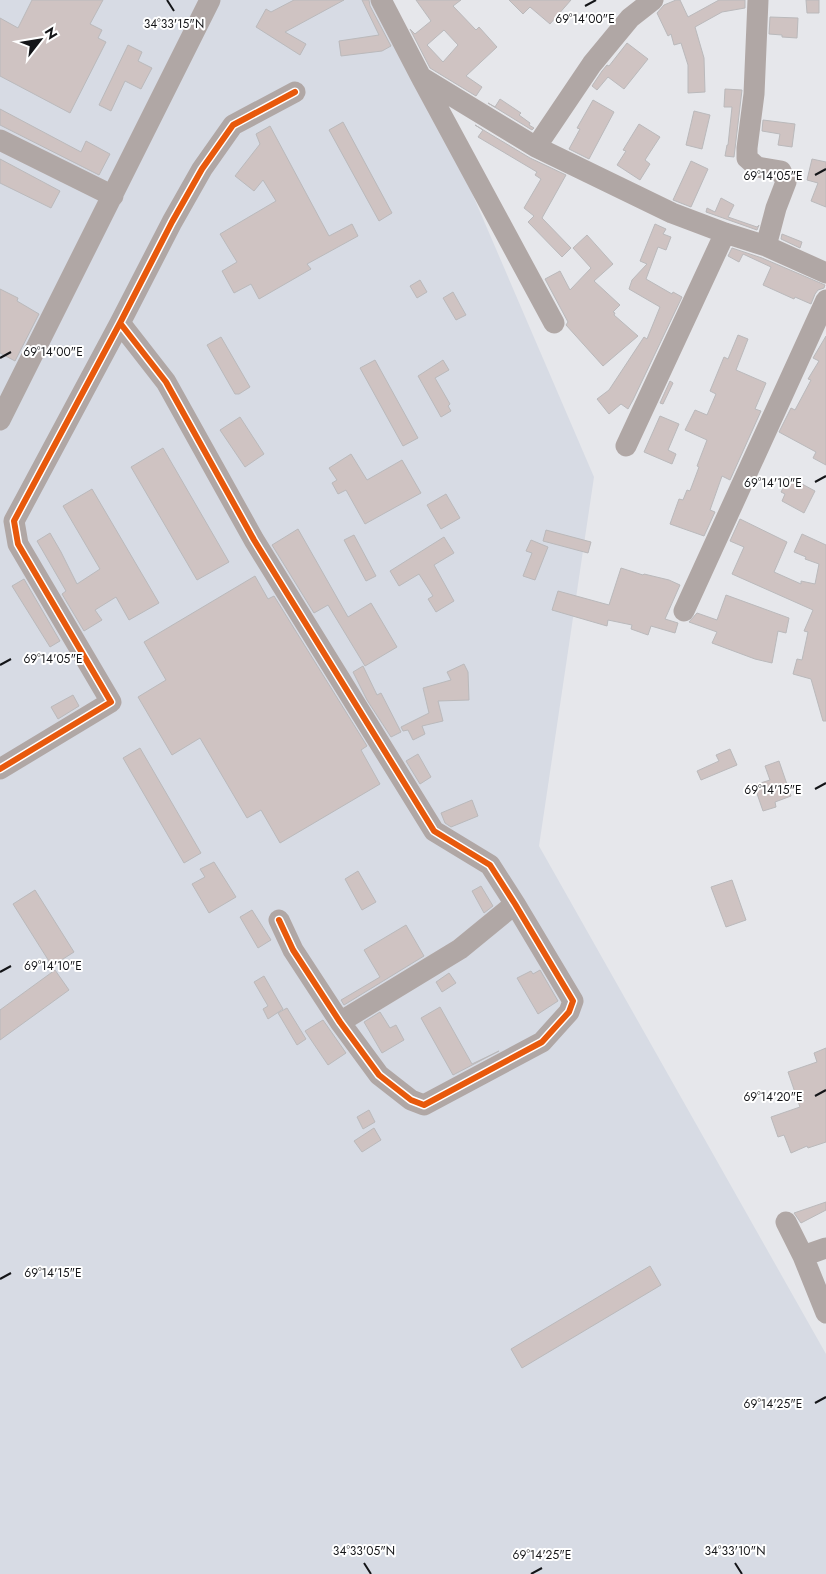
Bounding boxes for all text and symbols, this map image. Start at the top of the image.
text: 69°14'00"E [555,10,615,28]
north arrow [15,15,65,65]
text: 34°33'15"N [144,15,204,33]
text: N [40,23,63,43]
text: 69°14'05"E [743,167,803,185]
text: 69°14'00"E [23,343,83,361]
text: 69°14'10"E [744,474,802,492]
text: 69°14'05"E [23,650,83,668]
text: 69°14'15"E [744,781,802,799]
text: 69°14'10"E [24,957,82,975]
text: 69°14'20"E [743,1088,803,1106]
text: 69°14'15"E [24,1264,82,1282]
text: 69°14'25"E [744,1395,802,1413]
text: 34°33'05"N [333,1542,395,1560]
text: 34°33'10"N [705,1542,765,1560]
text: 69°14'25"E [513,1546,571,1564]

